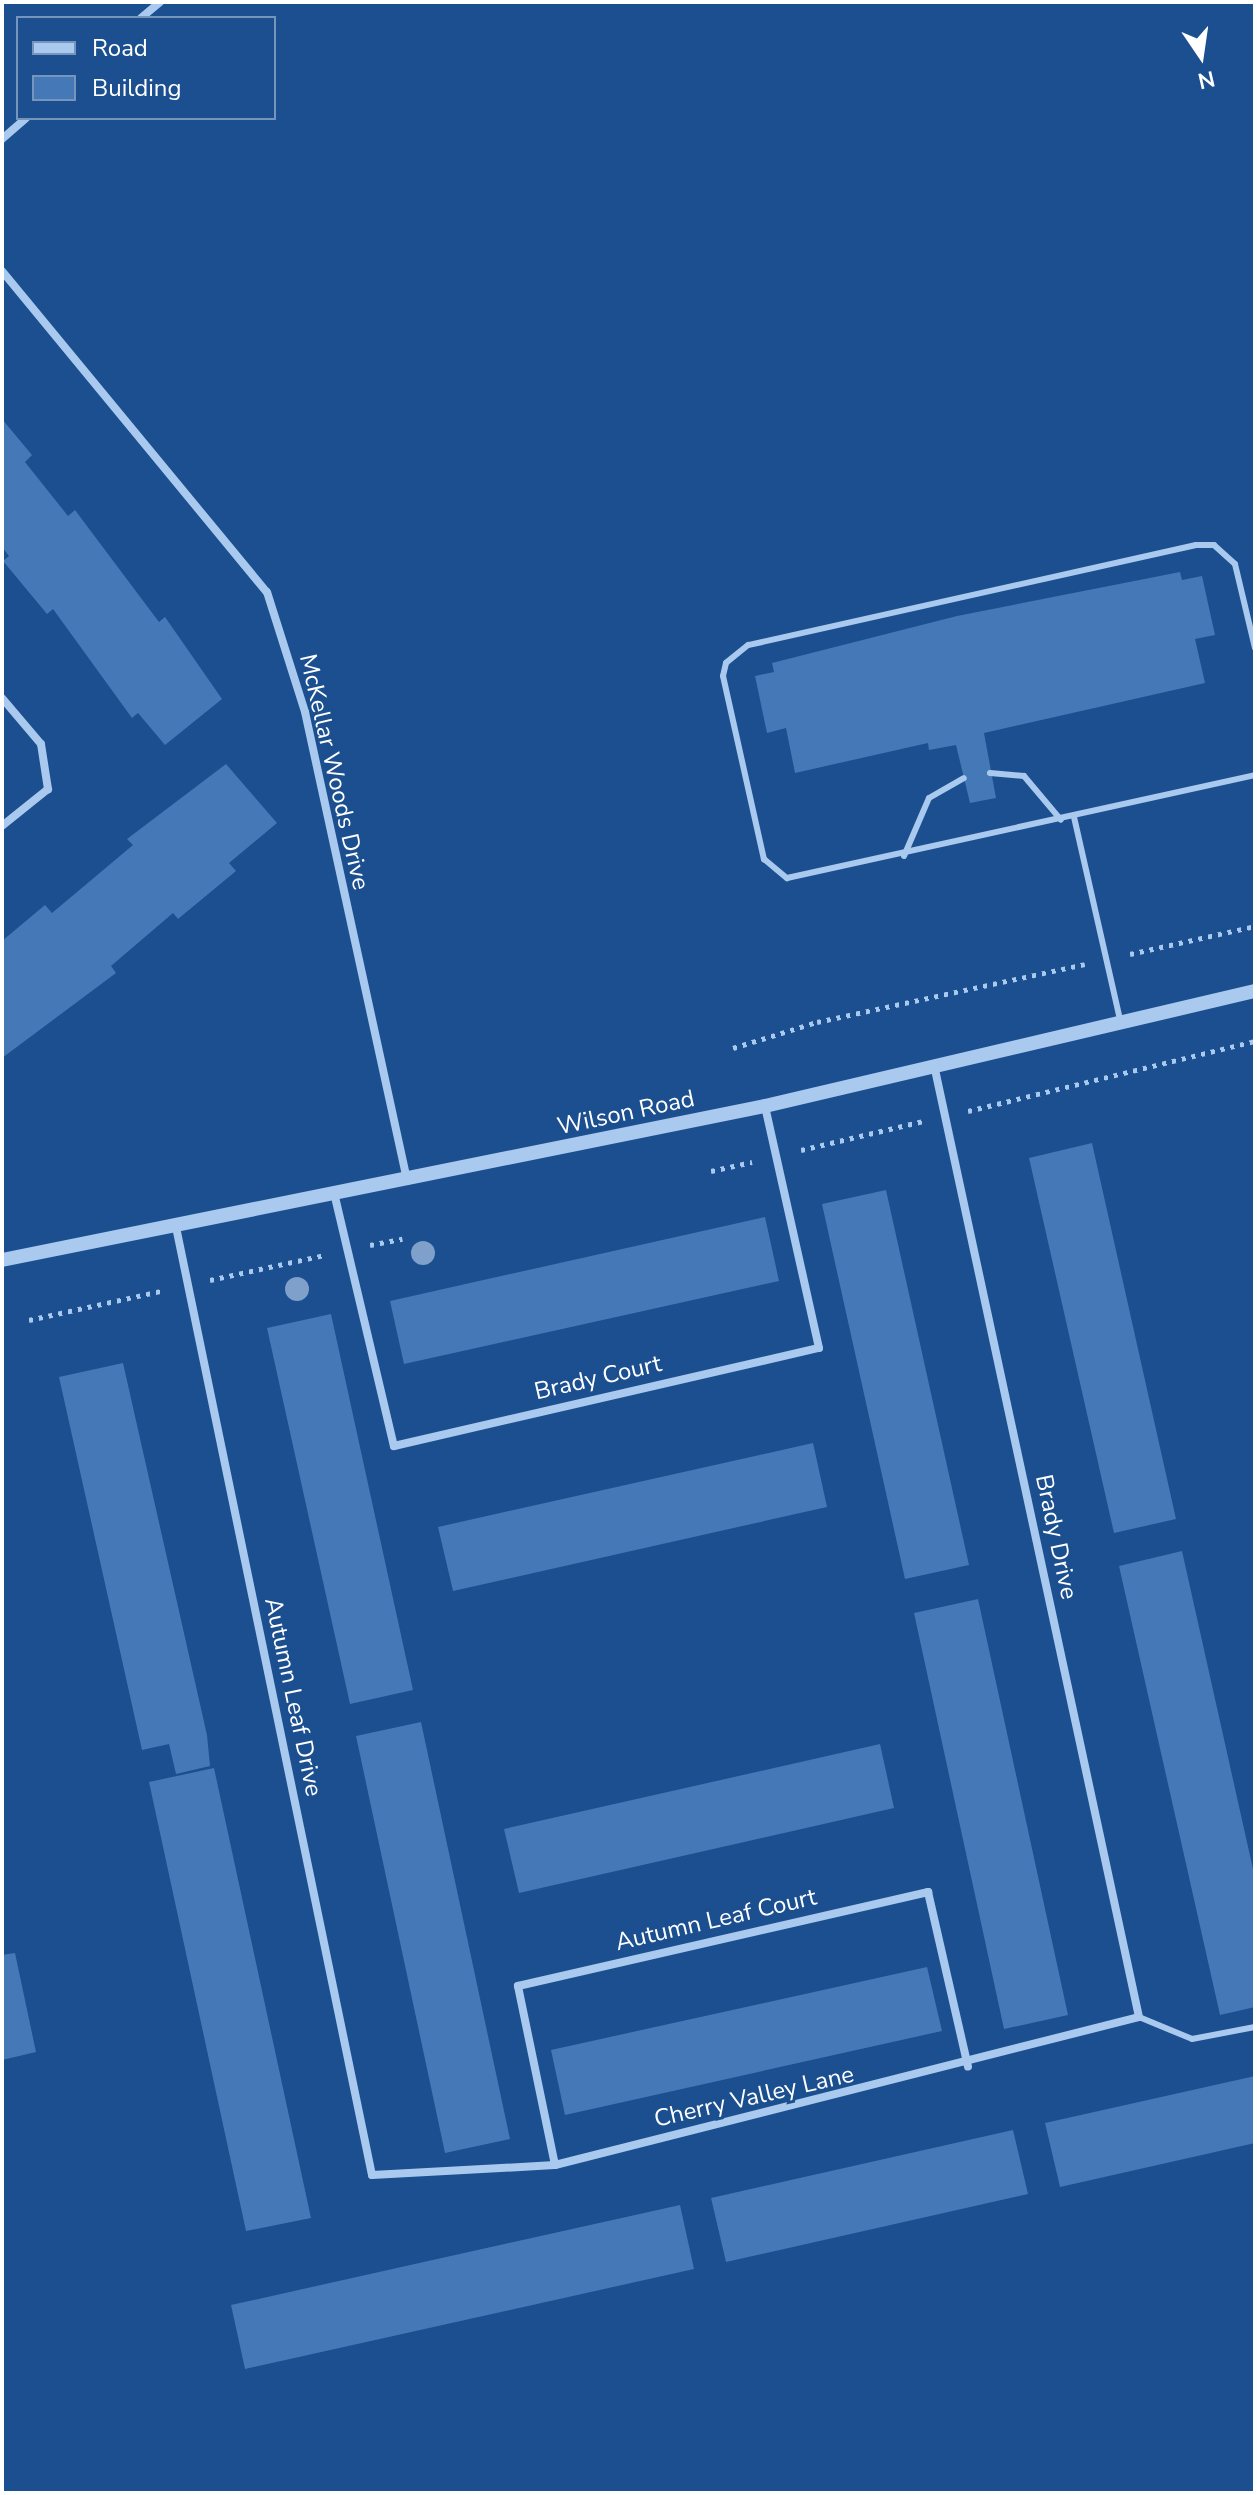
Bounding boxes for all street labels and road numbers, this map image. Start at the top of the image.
street label: McKellar Woods Drive [293,651,375,893]
street label: Wilson Road [555,1084,697,1142]
street label: Brady Court [532,1349,664,1407]
street label: Brady Drive [1029,1472,1083,1602]
street label: Autumn Leaf Drive [258,1595,328,1799]
street label: Autumn Leaf Court [613,1883,819,1957]
street label: Cherry Valley Lane [651,2060,857,2134]

